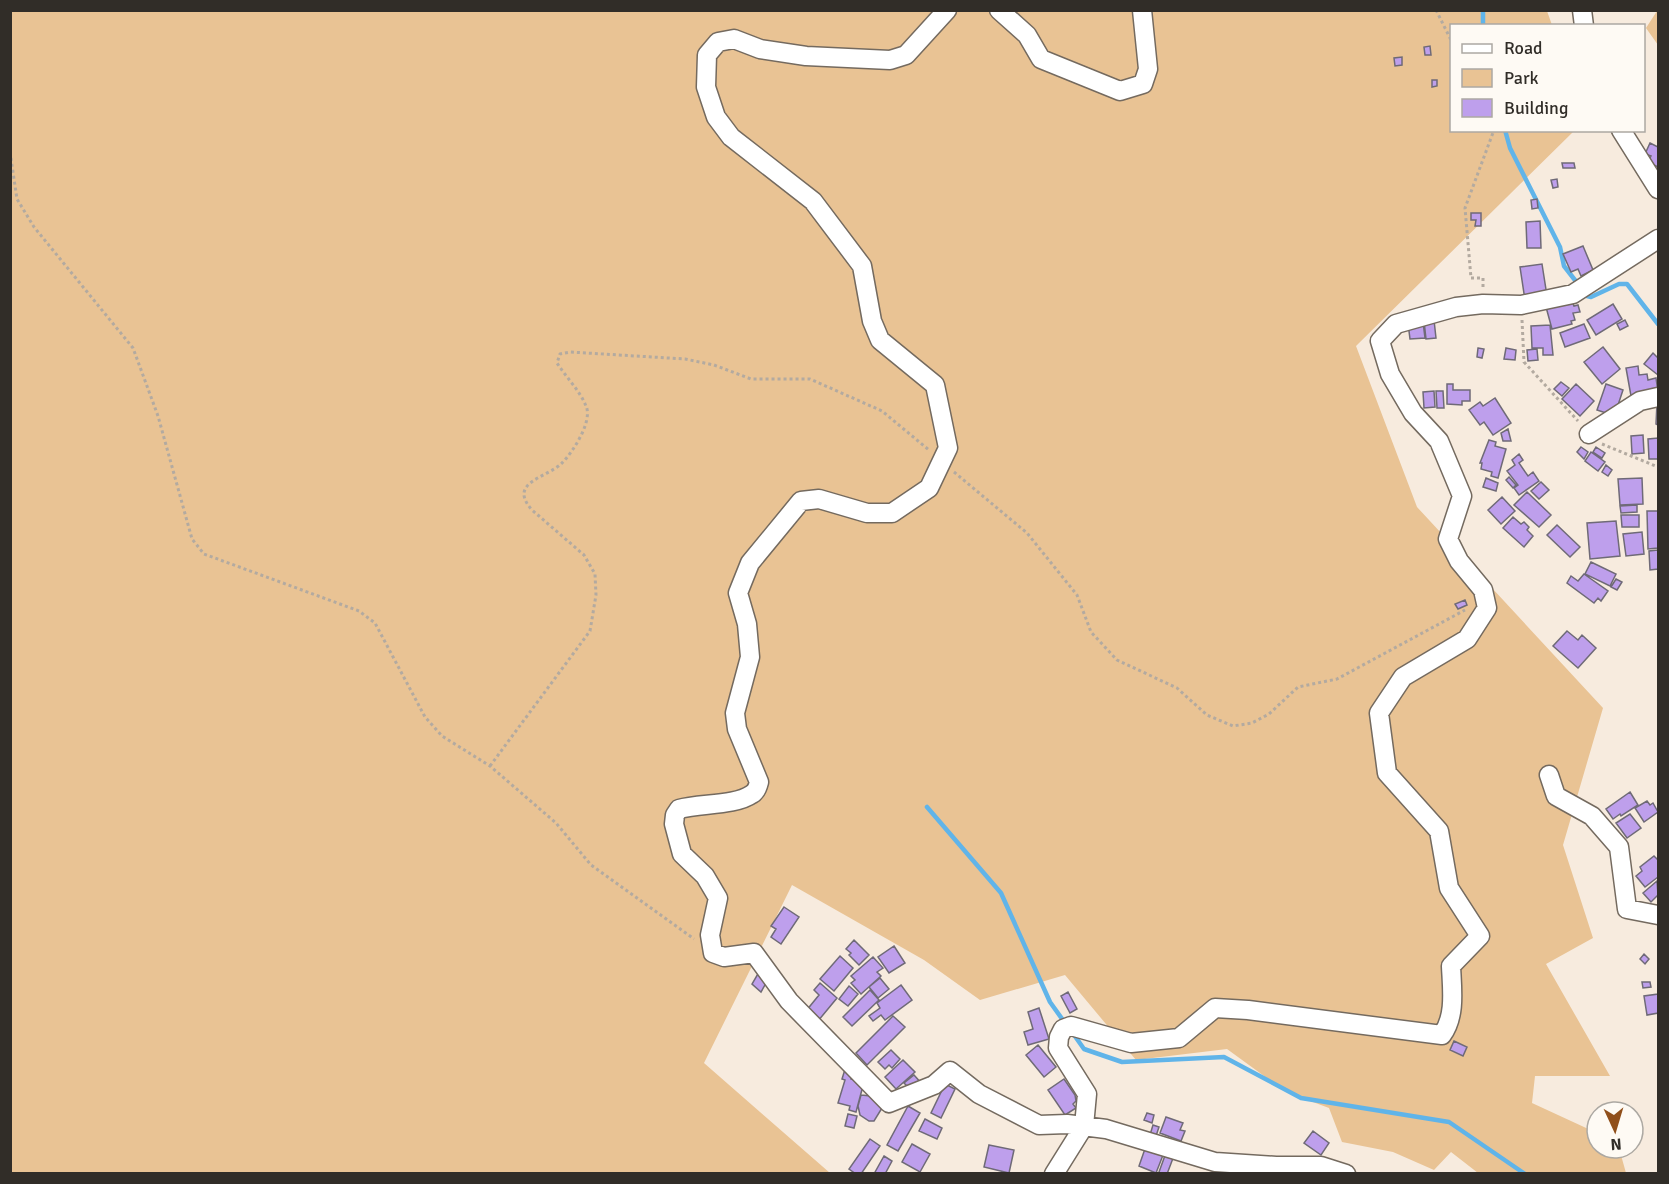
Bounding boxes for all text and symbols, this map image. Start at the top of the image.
legend [1450,24,1645,132]
text: Road [1504,37,1543,59]
text: Park [1504,67,1539,89]
text: Building [1504,97,1568,119]
north arrow [1585,1100,1645,1160]
text: N [1610,1134,1622,1154]

